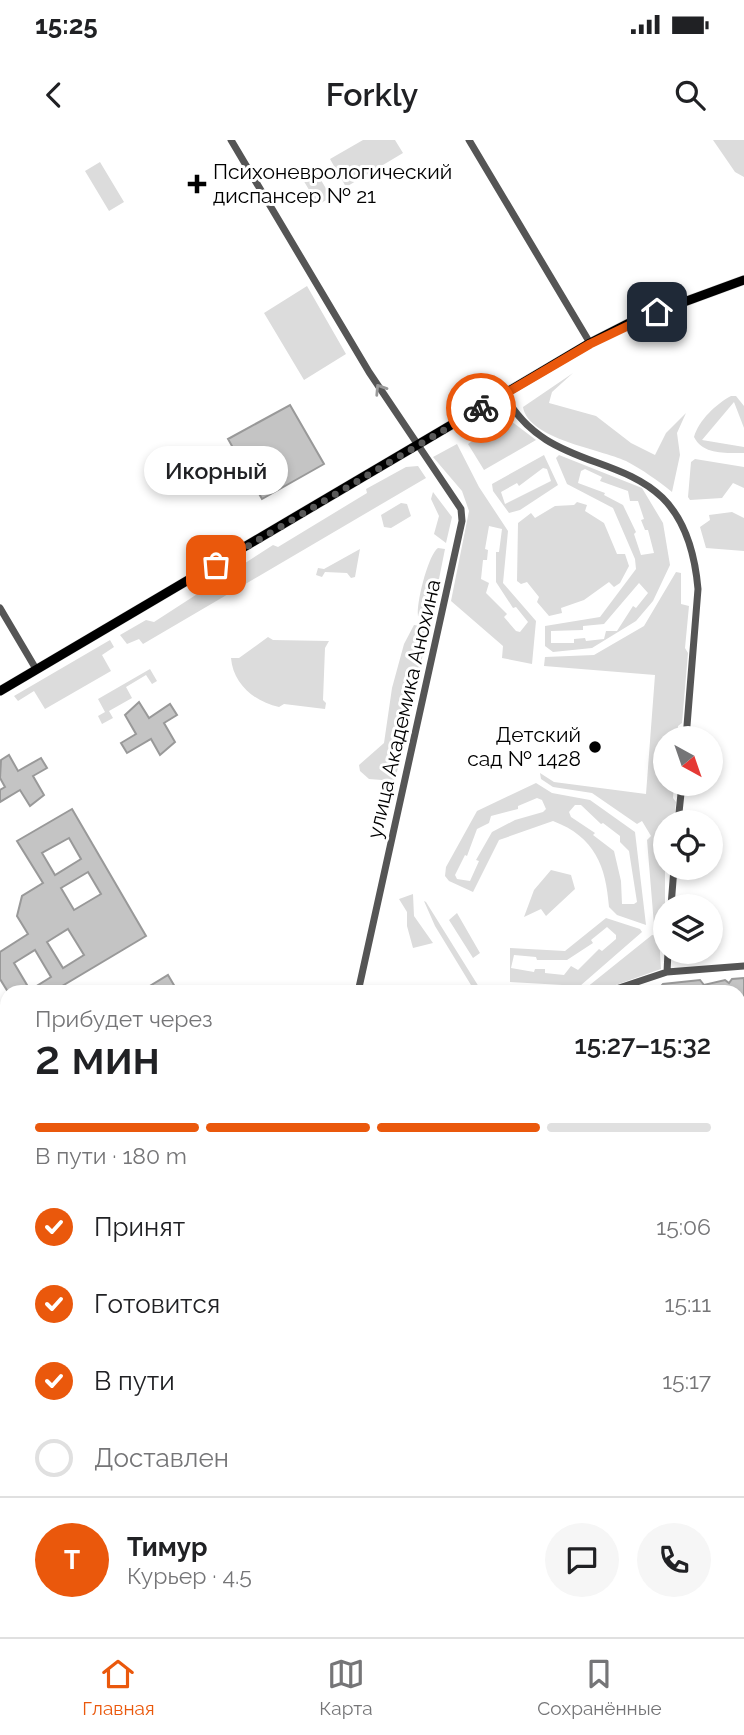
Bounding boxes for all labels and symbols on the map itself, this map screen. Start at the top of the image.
place label: Психоневрологический диспансер № 21 [213,159,452,208]
marker: Психоневрологический диспансер № 21 [187,174,207,194]
pin [627,282,687,342]
courier [446,373,516,443]
one-way arrow [375,384,388,397]
callout: Икорный [144,446,288,495]
pin [186,535,246,595]
street label: улица Академика Анохина [362,577,446,841]
place label: Детский сад № 1428 [467,722,581,771]
north arrow [653,726,723,796]
marker: Детский сад № 1428 [587,739,603,755]

